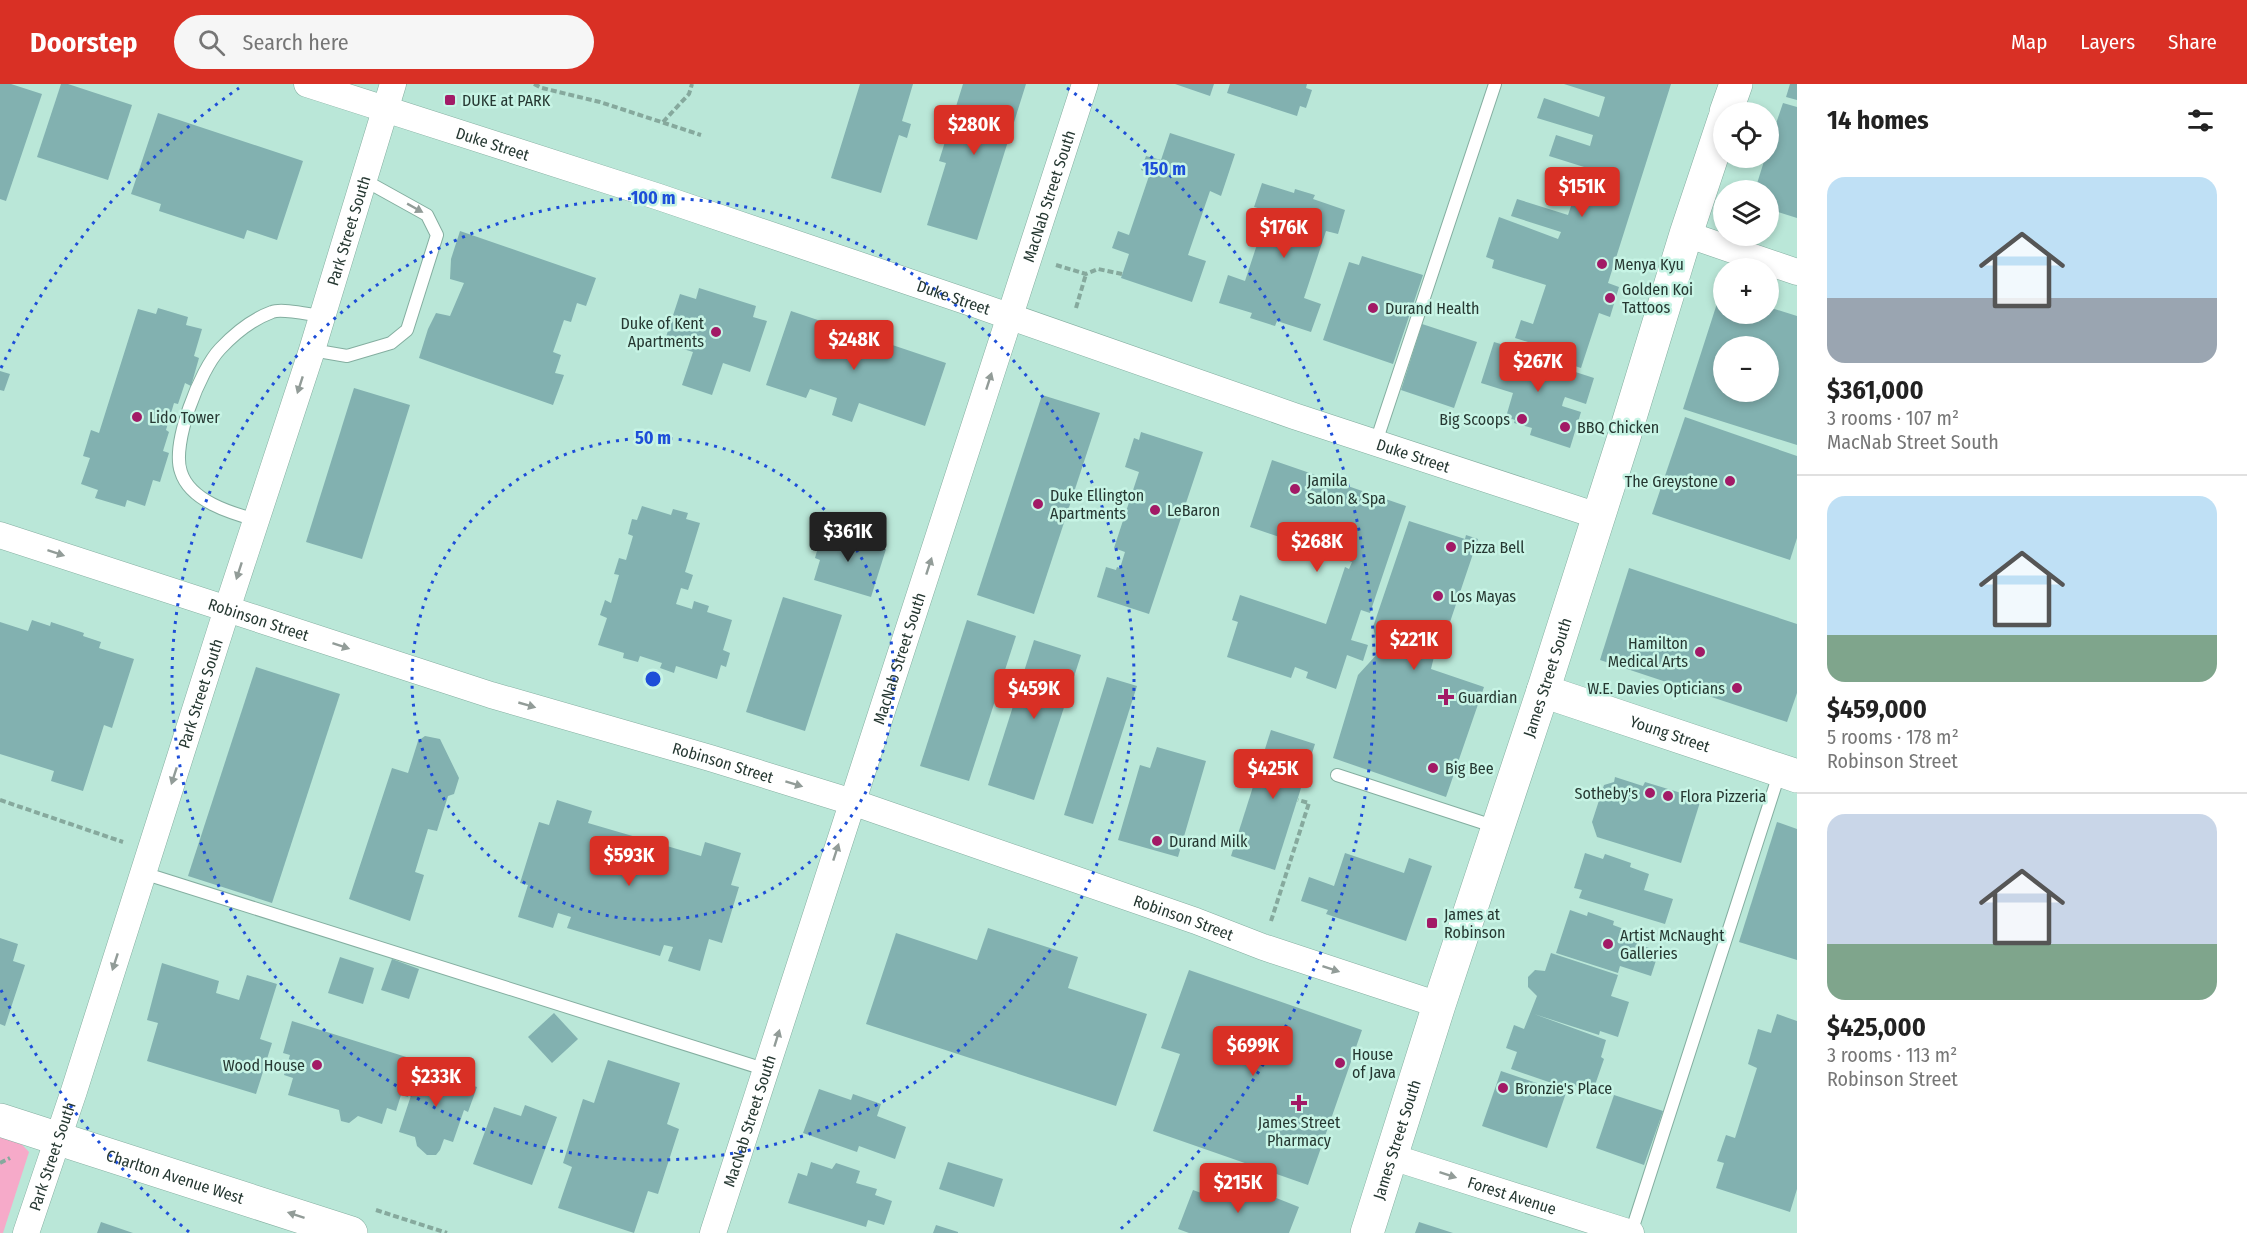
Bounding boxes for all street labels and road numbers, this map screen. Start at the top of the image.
street label: Duke Street [454,123,532,165]
street label: MacNab Street South [1019,128,1079,264]
street label: Park Street South [323,173,374,288]
street label: Duke Street [915,276,994,319]
street label: Duke Street [1374,434,1453,476]
street label: MacNab Street South [869,590,929,727]
street label: Robinson Street [206,594,312,645]
street label: James Street South [1519,615,1575,740]
street label: Park Street South [174,636,226,751]
street label: Young Street [1628,711,1713,756]
street label: Robinson Street [670,738,777,787]
street label: Robinson Street [1131,891,1237,944]
street label: MacNab Street South [719,1052,780,1189]
street label: James Street South [1369,1077,1424,1202]
street label: Park Street South [25,1099,79,1213]
street label: Charlton Avenue West [104,1145,247,1208]
street label: Forest Avenue [1465,1172,1559,1218]

